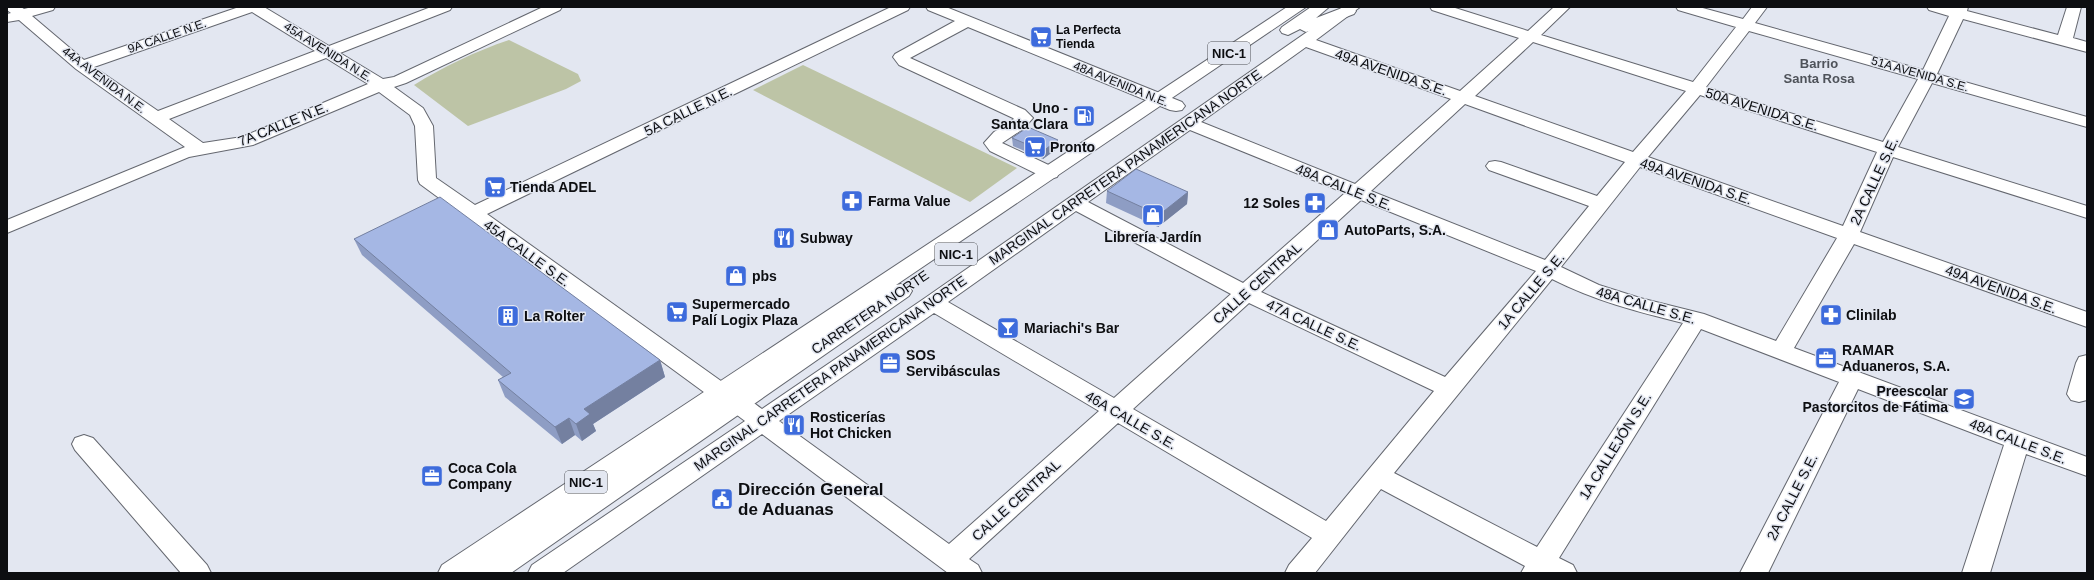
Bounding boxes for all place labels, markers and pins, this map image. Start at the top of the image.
place label: La Perfecta Tienda [1056,23,1121,51]
supermarket icon: La Perfecta Tienda [1028,24,1054,50]
place label: Uno - Santa Clara [991,100,1068,132]
fuel station icon: Uno - Santa Clara [1071,103,1097,129]
supermarket icon: Pronto [1022,134,1048,160]
place label: Pronto [1050,139,1095,155]
supermarket icon: Tienda ADEL [482,174,508,200]
place label: Tienda ADEL [510,179,597,195]
pharmacy icon: Farma Value [839,188,865,214]
pharmacy icon: 12 Soles [1302,190,1328,216]
place label: Farma Value [868,193,951,209]
place label: 12 Soles [1243,195,1300,211]
shop icon: Librería Jardín [1140,202,1166,228]
shop icon: AutoParts, S.A. [1315,217,1341,243]
place label: AutoParts, S.A. [1344,222,1446,238]
restaurant icon: Subway [771,225,797,251]
place label: Librería Jardín [1104,229,1202,245]
place label: Subway [800,230,853,246]
shop icon: pbs [723,263,749,289]
place label: pbs [752,268,777,284]
place label: Supermercado Palí Logix Plaza [692,296,798,328]
supermarket icon: Supermercado Palí Logix Plaza [664,299,690,325]
pharmacy icon: Clinilab [1818,302,1844,328]
building icon: La Rolter [495,303,521,329]
place label: Clinilab [1846,307,1897,323]
place label: La Rolter [524,308,585,324]
bar icon: Mariachi's Bar [995,315,1021,341]
place label: Mariachi's Bar [1024,320,1120,336]
place label: RAMAR Aduaneros, S.A. [1842,342,1950,374]
office icon: RAMAR Aduaneros, S.A. [1813,345,1839,371]
place label: SOS Servibásculas [906,347,1000,379]
office icon: SOS Servibásculas [877,350,903,376]
place label: Preescolar Pastorcitos de Fátima [1803,383,1949,415]
school or university icon: Preescolar Pastorcitos de Fátima [1951,386,1977,412]
place label: Rosticerías Hot Chicken [810,409,892,441]
restaurant icon: Rosticerías Hot Chicken [781,412,807,438]
place label: Coca Cola Company [448,460,517,492]
office icon: Coca Cola Company [419,463,445,489]
place label: Dirección General de Aduanas [738,480,884,519]
public building icon: Dirección General de Aduanas [709,486,735,512]

